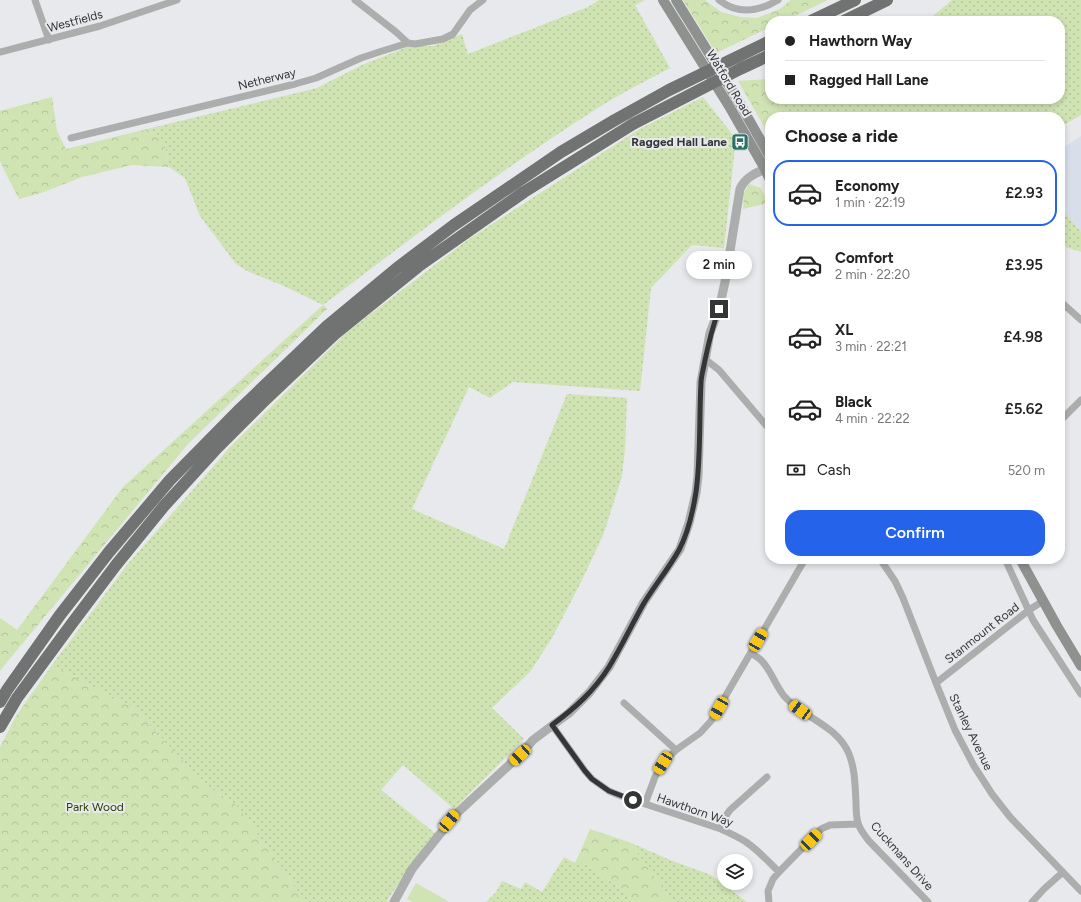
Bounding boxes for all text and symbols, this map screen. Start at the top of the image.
street label: Westfields [46,7,105,35]
text: Hawthorn Way [809,32,912,50]
street label: Watford Road [704,47,754,119]
street label: Netherway [237,65,298,93]
text: Ragged Hall Lane [809,71,929,89]
text: Choose a ride [785,125,898,147]
bus stop icon: Ragged Hall Lane [730,132,750,152]
place label: Ragged Hall Lane [631,135,727,149]
icon: car [787,175,823,211]
text: Economy [835,177,900,195]
text: £2.93 [1005,184,1043,202]
text: 1 min · 22:19 [835,195,905,210]
icon: car [787,247,823,283]
text: Comfort [835,249,894,267]
callout: 2 min [686,251,752,279]
text: £3.95 [1005,256,1043,274]
text: 2 min [703,257,735,272]
text: 2 min · 22:20 [835,267,910,282]
route end [710,300,728,318]
icon: car [787,319,823,355]
text: XL [835,321,853,339]
text: £4.98 [1003,328,1043,346]
text: 3 min · 22:21 [835,339,907,354]
icon: car [787,391,823,427]
text: Black [835,393,872,411]
text: £5.62 [1005,400,1043,418]
text: 4 min · 22:22 [835,411,910,426]
icon: cash [785,459,807,481]
text: Cash [817,461,851,479]
text: 520 m [1008,463,1045,478]
button: Confirm [785,510,1045,556]
street label: Stanmount Road [942,600,1022,666]
car [747,627,769,653]
street label: Stanley Avenue [946,691,996,773]
car [708,695,730,721]
car [787,698,813,722]
car [507,742,533,768]
car [652,750,674,776]
street label: Hawthorn Way [655,790,736,830]
route start [624,791,642,809]
park label: Park Wood [66,800,124,814]
car [437,808,461,834]
street label: Cuckmans Drive [868,819,937,893]
car [798,827,824,853]
map controls [717,854,753,890]
button: layers [717,854,753,890]

